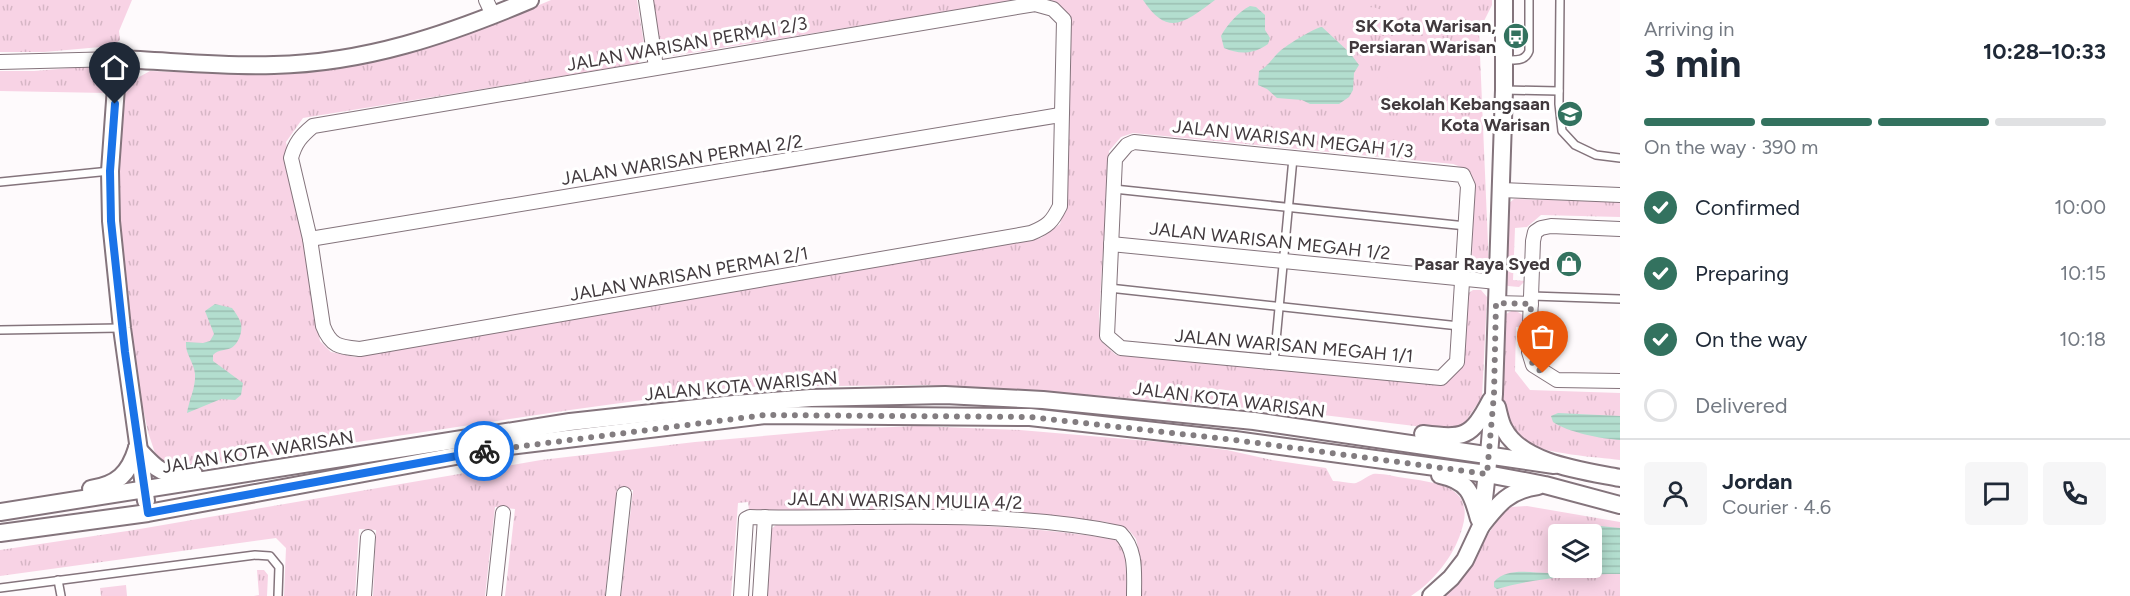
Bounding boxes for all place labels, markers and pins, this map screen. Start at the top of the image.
place label: SK Kota Warisan, Persiaran Warisan [1349,15,1496,58]
bus stop icon: SK Kota Warisan, Persiaran Warisan [1501,21,1531,51]
pin [89,42,140,104]
place label: Sekolah Kebangsaan Kota Warisan [1380,93,1550,136]
school or university icon: Sekolah Kebangsaan Kota Warisan [1555,99,1585,129]
shop icon: Pasar Raya Syed [1554,249,1584,279]
place label: Pasar Raya Syed [1414,253,1550,275]
pin [1517,311,1568,373]

